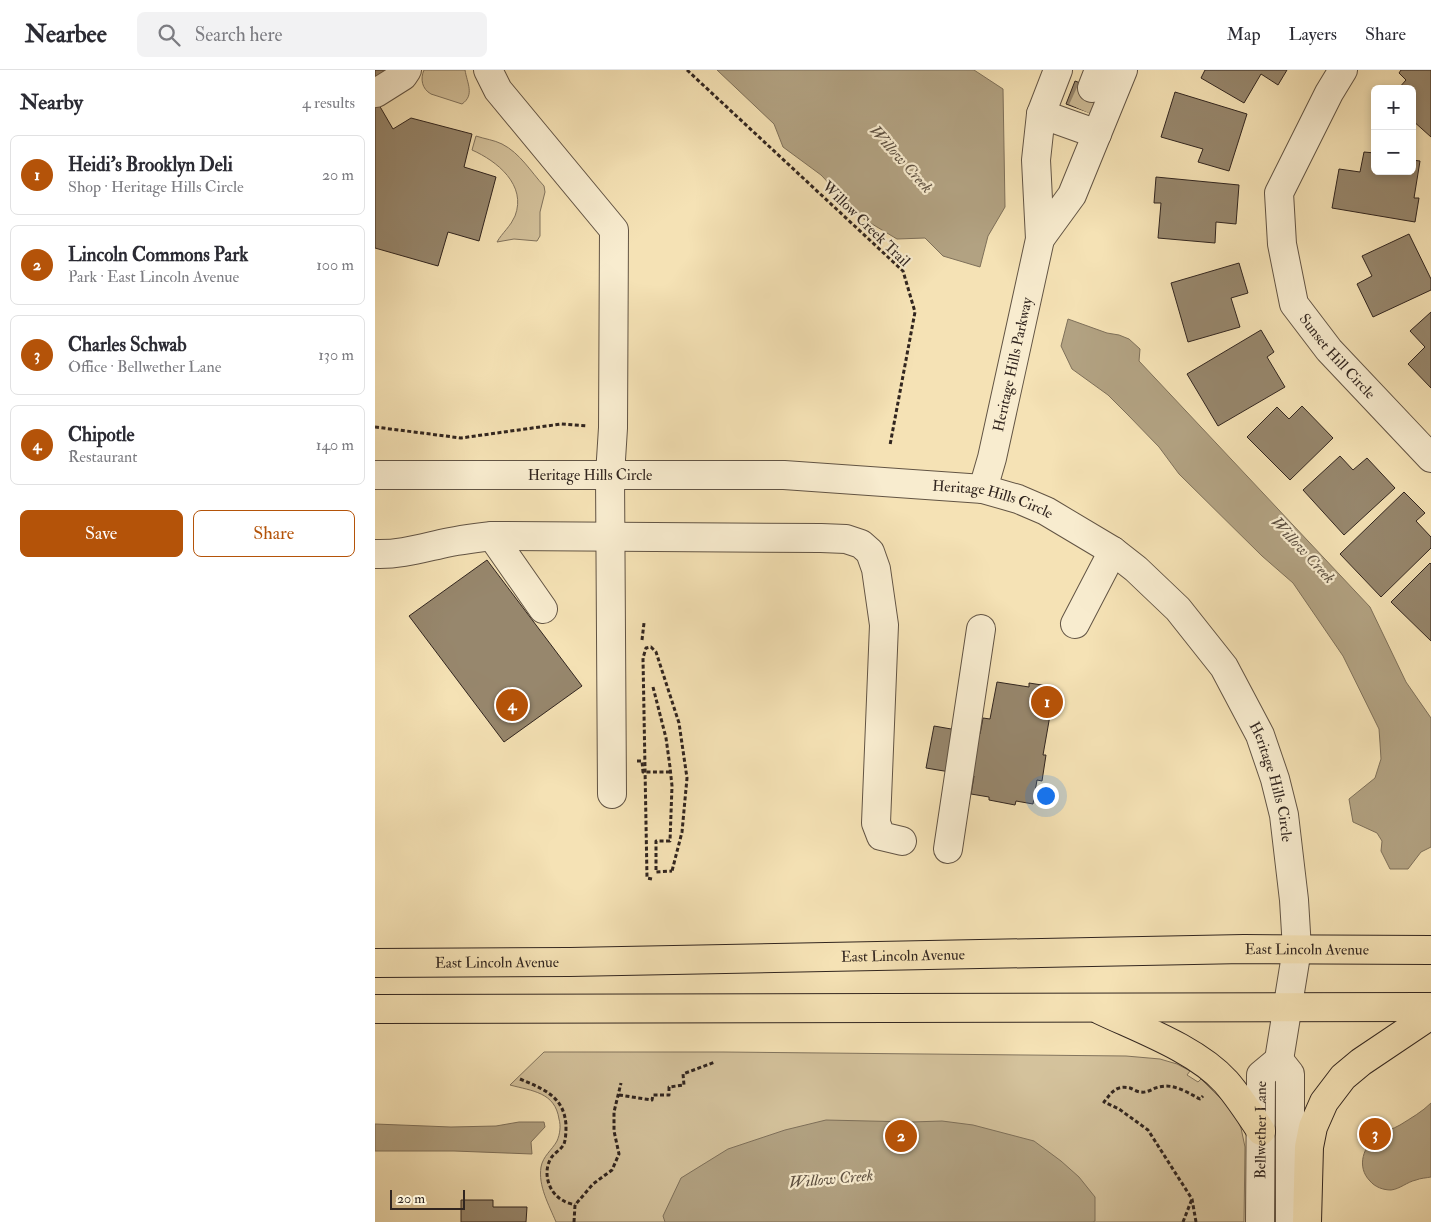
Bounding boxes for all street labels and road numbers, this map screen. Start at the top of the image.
street label: Willow Creek Trail [817,177,914,271]
street label: Heritage Hills Parkway [989,295,1037,434]
street label: Sunset Hill Circle [1295,310,1380,403]
street label: Heritage Hills Circle [528,466,652,485]
street label: Heritage Hills Circle [932,476,1057,523]
street label: Heritage Hills Circle [1245,718,1297,843]
street label: East Lincoln Avenue [1245,940,1369,959]
street label: East Lincoln Avenue [841,945,965,966]
street label: East Lincoln Avenue [435,953,559,972]
street label: Bellwether Lane [1251,1081,1270,1179]

